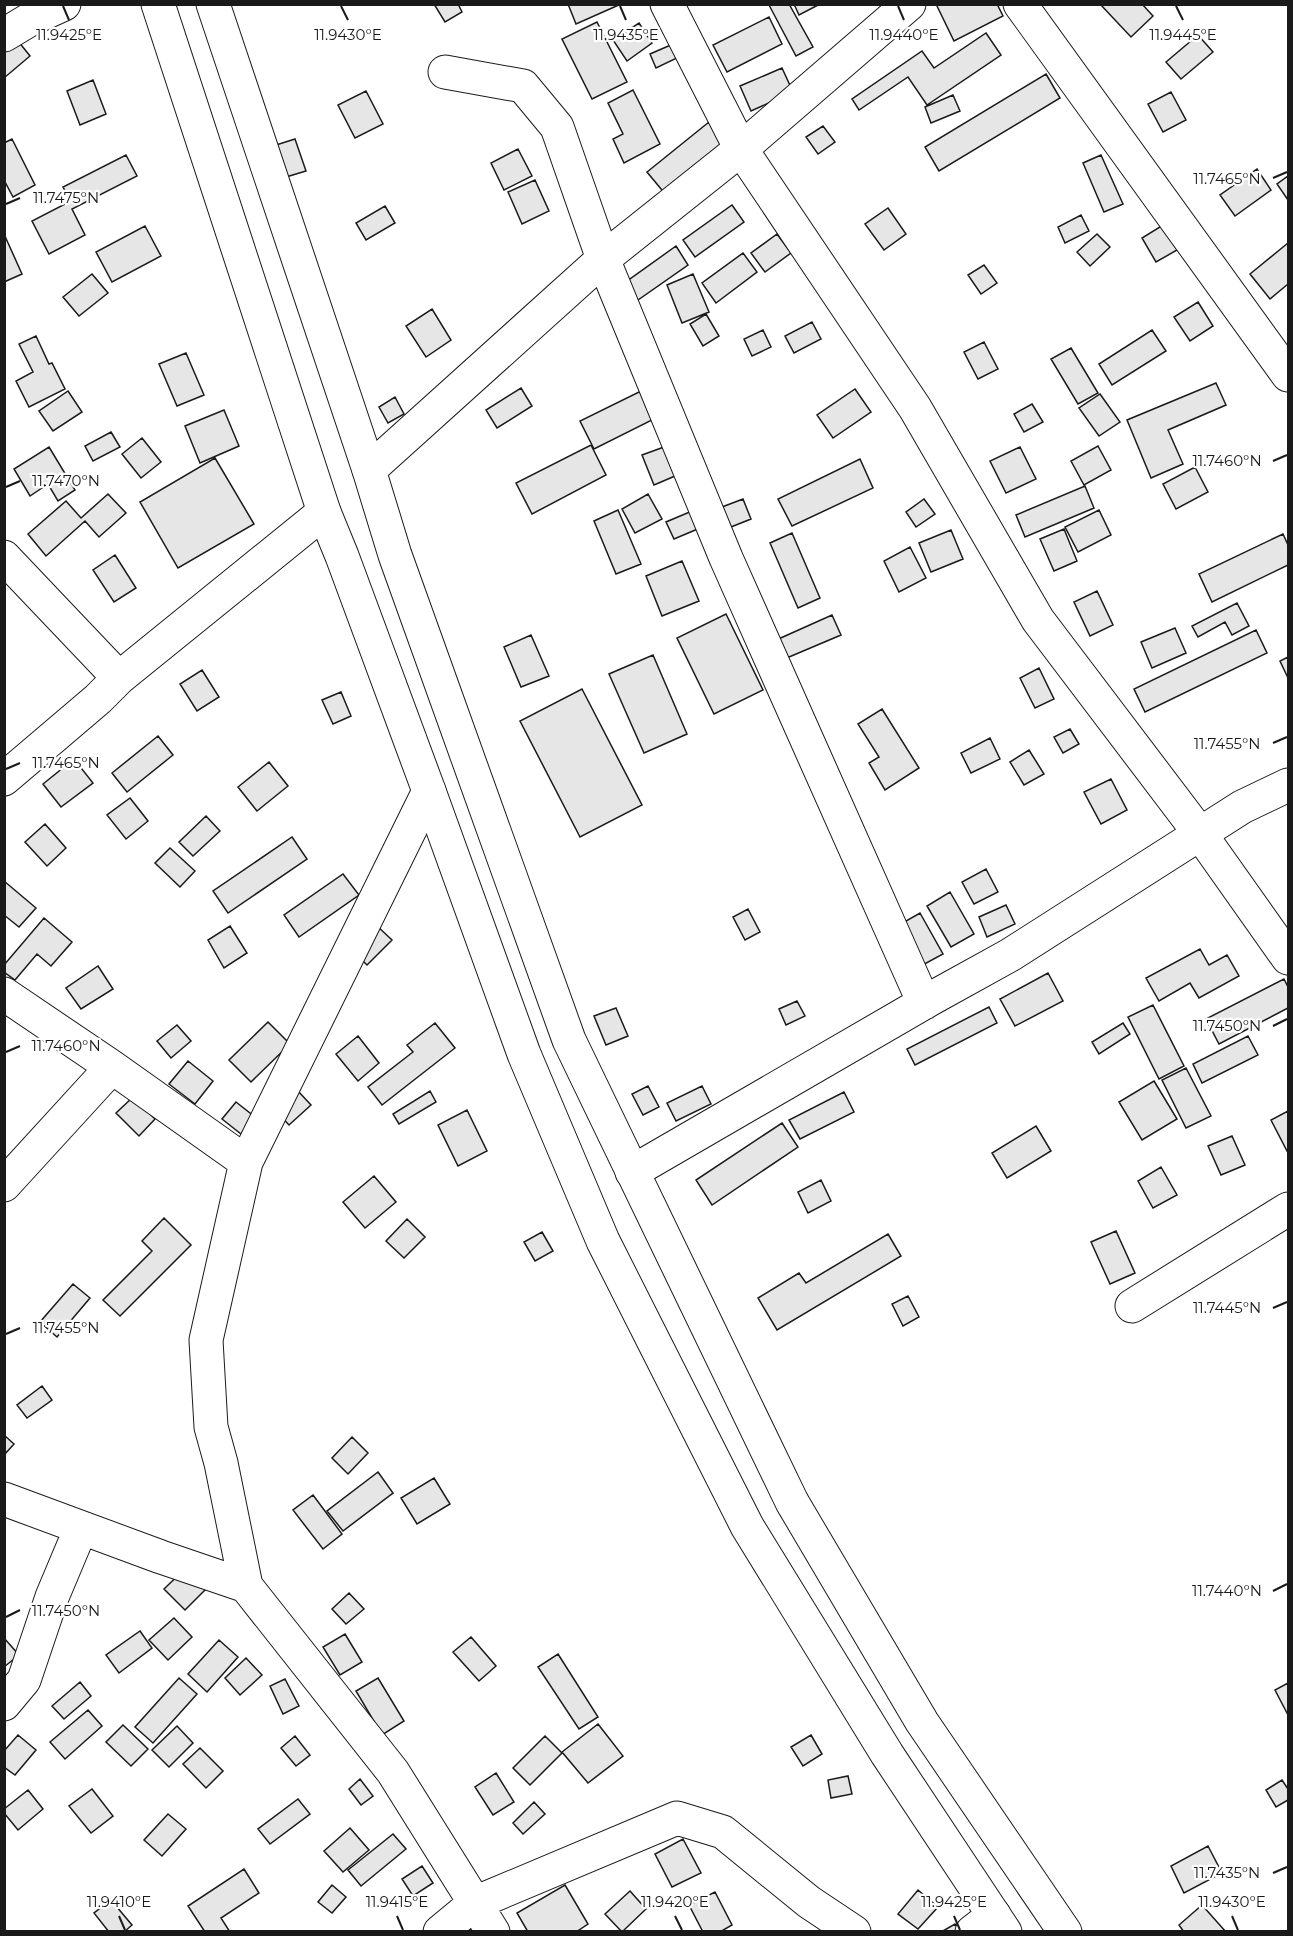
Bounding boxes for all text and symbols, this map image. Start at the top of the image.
text: 11.9425°E [36,25,102,44]
text: 11.9430°E [314,25,382,44]
text: 11.9435°E [593,25,659,44]
text: 11.9440°E [869,25,939,44]
text: 11.9445°E [1149,25,1217,44]
text: 11.7465°N [1193,169,1261,188]
text: 11.7475°N [33,188,99,207]
text: 11.7460°N [1192,451,1262,470]
text: 11.7470°N [32,471,100,490]
text: 11.7455°N [1194,734,1260,753]
text: 11.7465°N [32,753,100,772]
text: 11.7450°N [1193,1016,1261,1035]
text: 11.7460°N [31,1036,101,1055]
text: 11.7445°N [1193,1298,1261,1317]
text: 11.7455°N [33,1318,99,1337]
text: 11.7440°N [1192,1581,1262,1600]
text: 11.7450°N [32,1601,100,1620]
text: 11.7435°N [1194,1863,1260,1882]
text: 11.9410°E [87,1892,151,1911]
text: 11.9415°E [366,1892,428,1911]
text: 11.9420°E [641,1892,709,1911]
text: 11.9425°E [921,1892,987,1911]
text: 11.9430°E [1198,1892,1266,1911]

